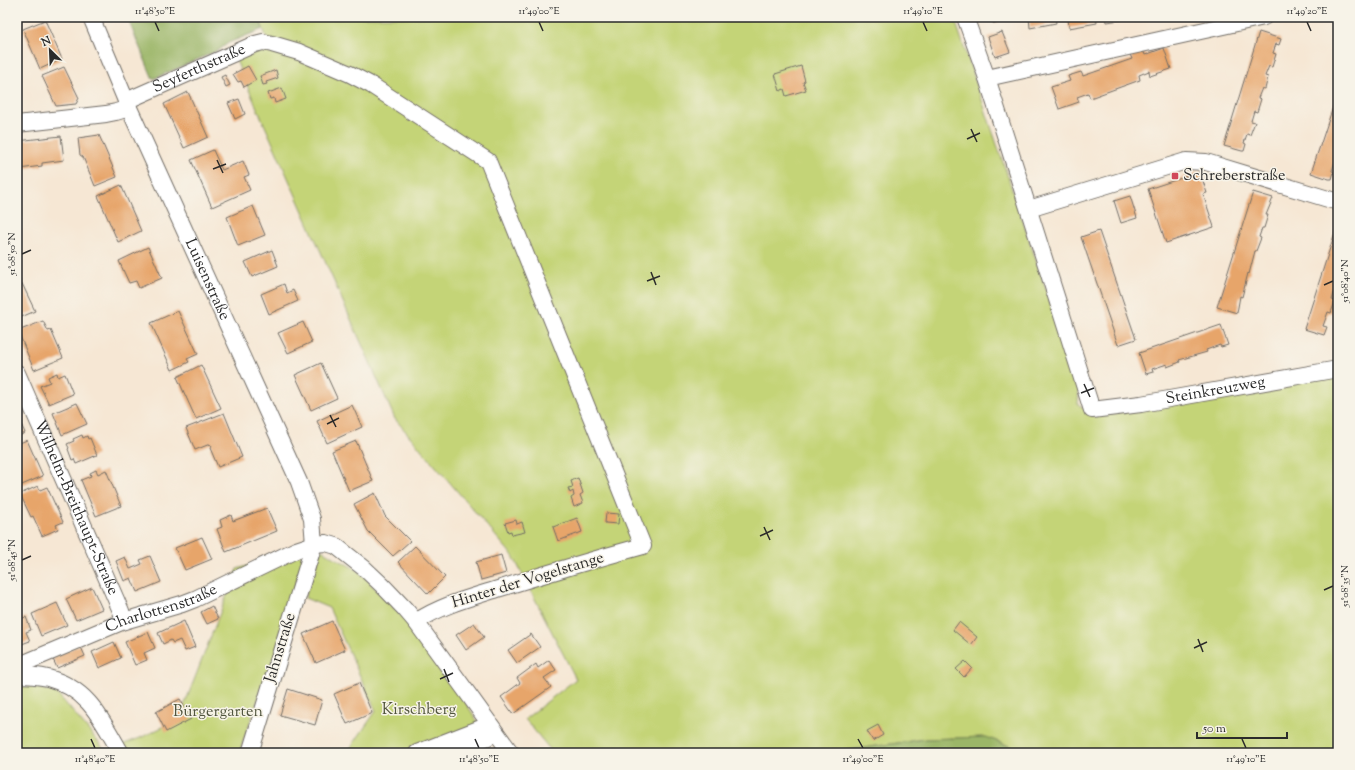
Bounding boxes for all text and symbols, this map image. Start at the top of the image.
text: 11°48'50"E [135,4,175,19]
text: 11°49'00"E [519,4,559,19]
text: 11°49'10"E [903,4,943,19]
text: 11°49'20"E [1287,4,1327,19]
north arrow [30,30,70,70]
text: N [38,33,54,51]
street label: Seyferthstraße [149,38,249,99]
place label: Schreberstraße [1183,165,1285,188]
marker: Schreberstraße [1170,171,1180,181]
text: 51°08'50"N [5,233,20,276]
street label: Luisenstraße [178,235,236,324]
text: 51°08'40"N [1338,259,1353,304]
street label: Steinkreuzweg [1164,371,1267,411]
street label: Wilhelm-Breithaupt-Straße [28,417,124,599]
text: 51°08'45"N [5,539,20,582]
street label: Hinter der Vogelstange [449,547,607,615]
text: 51°08'35"N [1338,565,1353,608]
street label: Charlottenstraße [102,578,221,639]
street label: Jahnstraße [259,610,303,687]
park label: Kirschberg [382,699,457,722]
park label: Bürgergarten [173,701,263,724]
scale bar [1197,714,1287,740]
text: 50 m [1202,720,1226,738]
text: 11°48'40"E [75,752,115,767]
text: 11°48'50"E [459,752,499,767]
text: 11°49'00"E [843,752,883,767]
text: 11°49'10"E [1226,752,1266,767]

